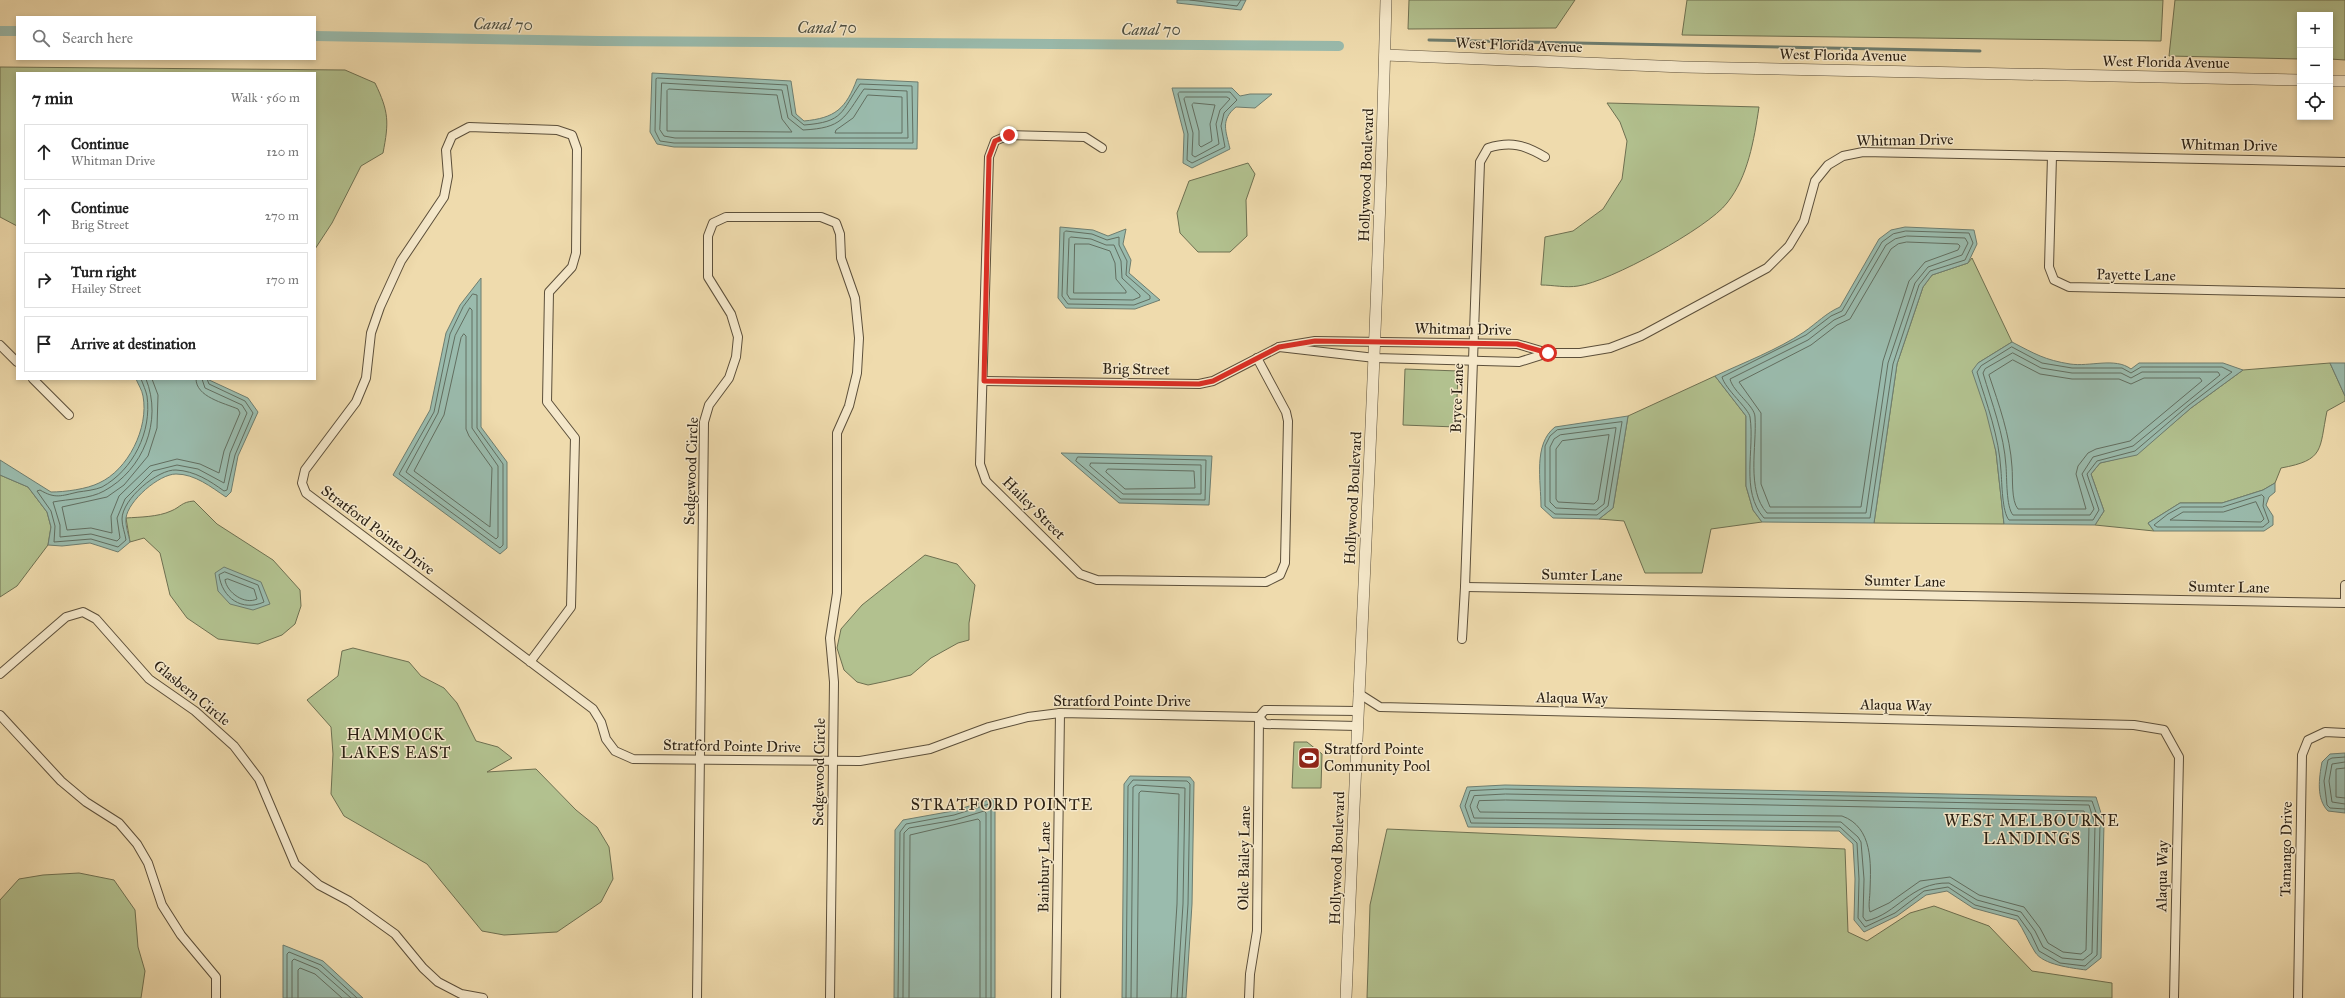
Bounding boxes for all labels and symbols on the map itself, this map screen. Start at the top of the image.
water label: Canal 70 [473,14,533,34]
water label: Canal 70 [797,18,857,37]
water label: Canal 70 [1121,20,1181,39]
street label: West Florida Avenue [1455,34,1583,56]
street label: West Florida Avenue [1779,45,1907,65]
street label: West Florida Avenue [2102,52,2230,72]
street label: Hollywood Boulevard [1355,108,1377,242]
route end [1000,126,1018,144]
street label: Whitman Drive [1856,130,1954,150]
street label: Whitman Drive [2180,135,2278,155]
street label: Payette Lane [2096,265,2176,285]
street label: Whitman Drive [1414,319,1512,339]
route start [1539,344,1557,362]
street label: Brig Street [1102,359,1170,379]
street label: Bryce Lane [1447,363,1467,433]
street label: Sedgewood Circle [680,417,702,525]
street label: Hollywood Boulevard [1341,430,1366,565]
street label: Hailey Street [999,473,1070,544]
street label: Stratford Pointe Drive [318,481,438,579]
street label: Sumter Lane [1541,565,1623,585]
street label: Sumter Lane [1864,571,1946,591]
street label: Sumter Lane [2188,577,2270,597]
street label: Glasbern Circle [150,656,234,730]
street label: Alaqua Way [1535,688,1609,709]
street label: Stratford Pointe Drive [1053,692,1191,710]
street label: Alaqua Way [1859,695,1933,716]
street label: Sedgewood Circle [809,718,829,826]
district label: HAMMOCK LAKES EAST [341,725,451,762]
street label: Stratford Pointe Drive [663,736,801,756]
place label: Stratford Pointe Community Pool [1324,740,1431,775]
sports icon: Stratford Pointe Community Pool [1296,745,1322,771]
street label: Hollywood Boulevard [1326,791,1348,925]
district label: STRATFORD POINTE [911,795,1093,814]
street label: Tamango Drive [2276,801,2296,897]
street label: Olde Bailey Lane [1234,805,1254,911]
district label: WEST MELBOURNE LANDINGS [1944,811,2120,848]
street label: Bainbury Lane [1034,821,1054,913]
street label: Alaqua Way [2152,839,2173,913]

